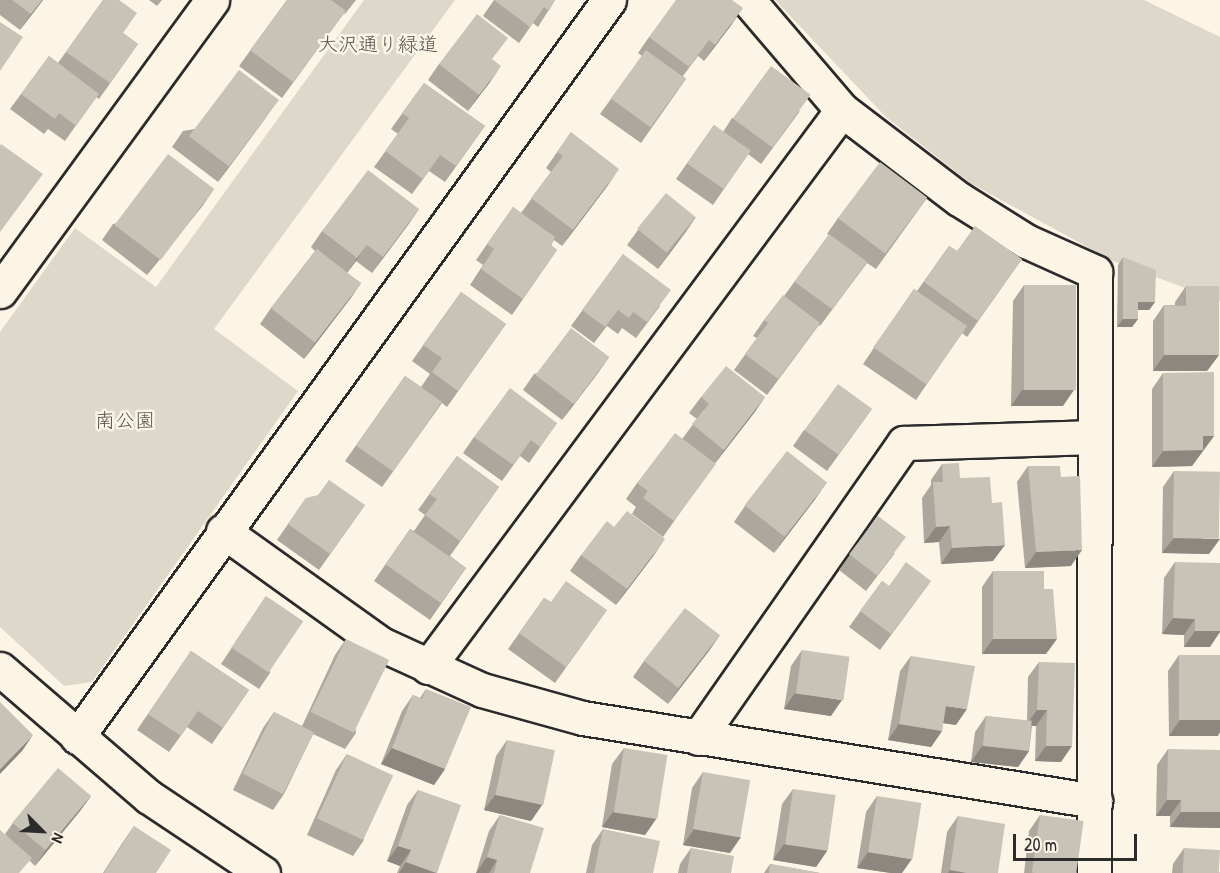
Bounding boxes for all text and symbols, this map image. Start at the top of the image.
park label: 大沢通り緑道 [318,31,438,55]
park label: 南公園 [95,407,155,431]
north arrow [12,801,72,861]
scale bar [1016,822,1140,860]
text: N [47,830,70,847]
text: 20 m [1024,832,1057,857]

